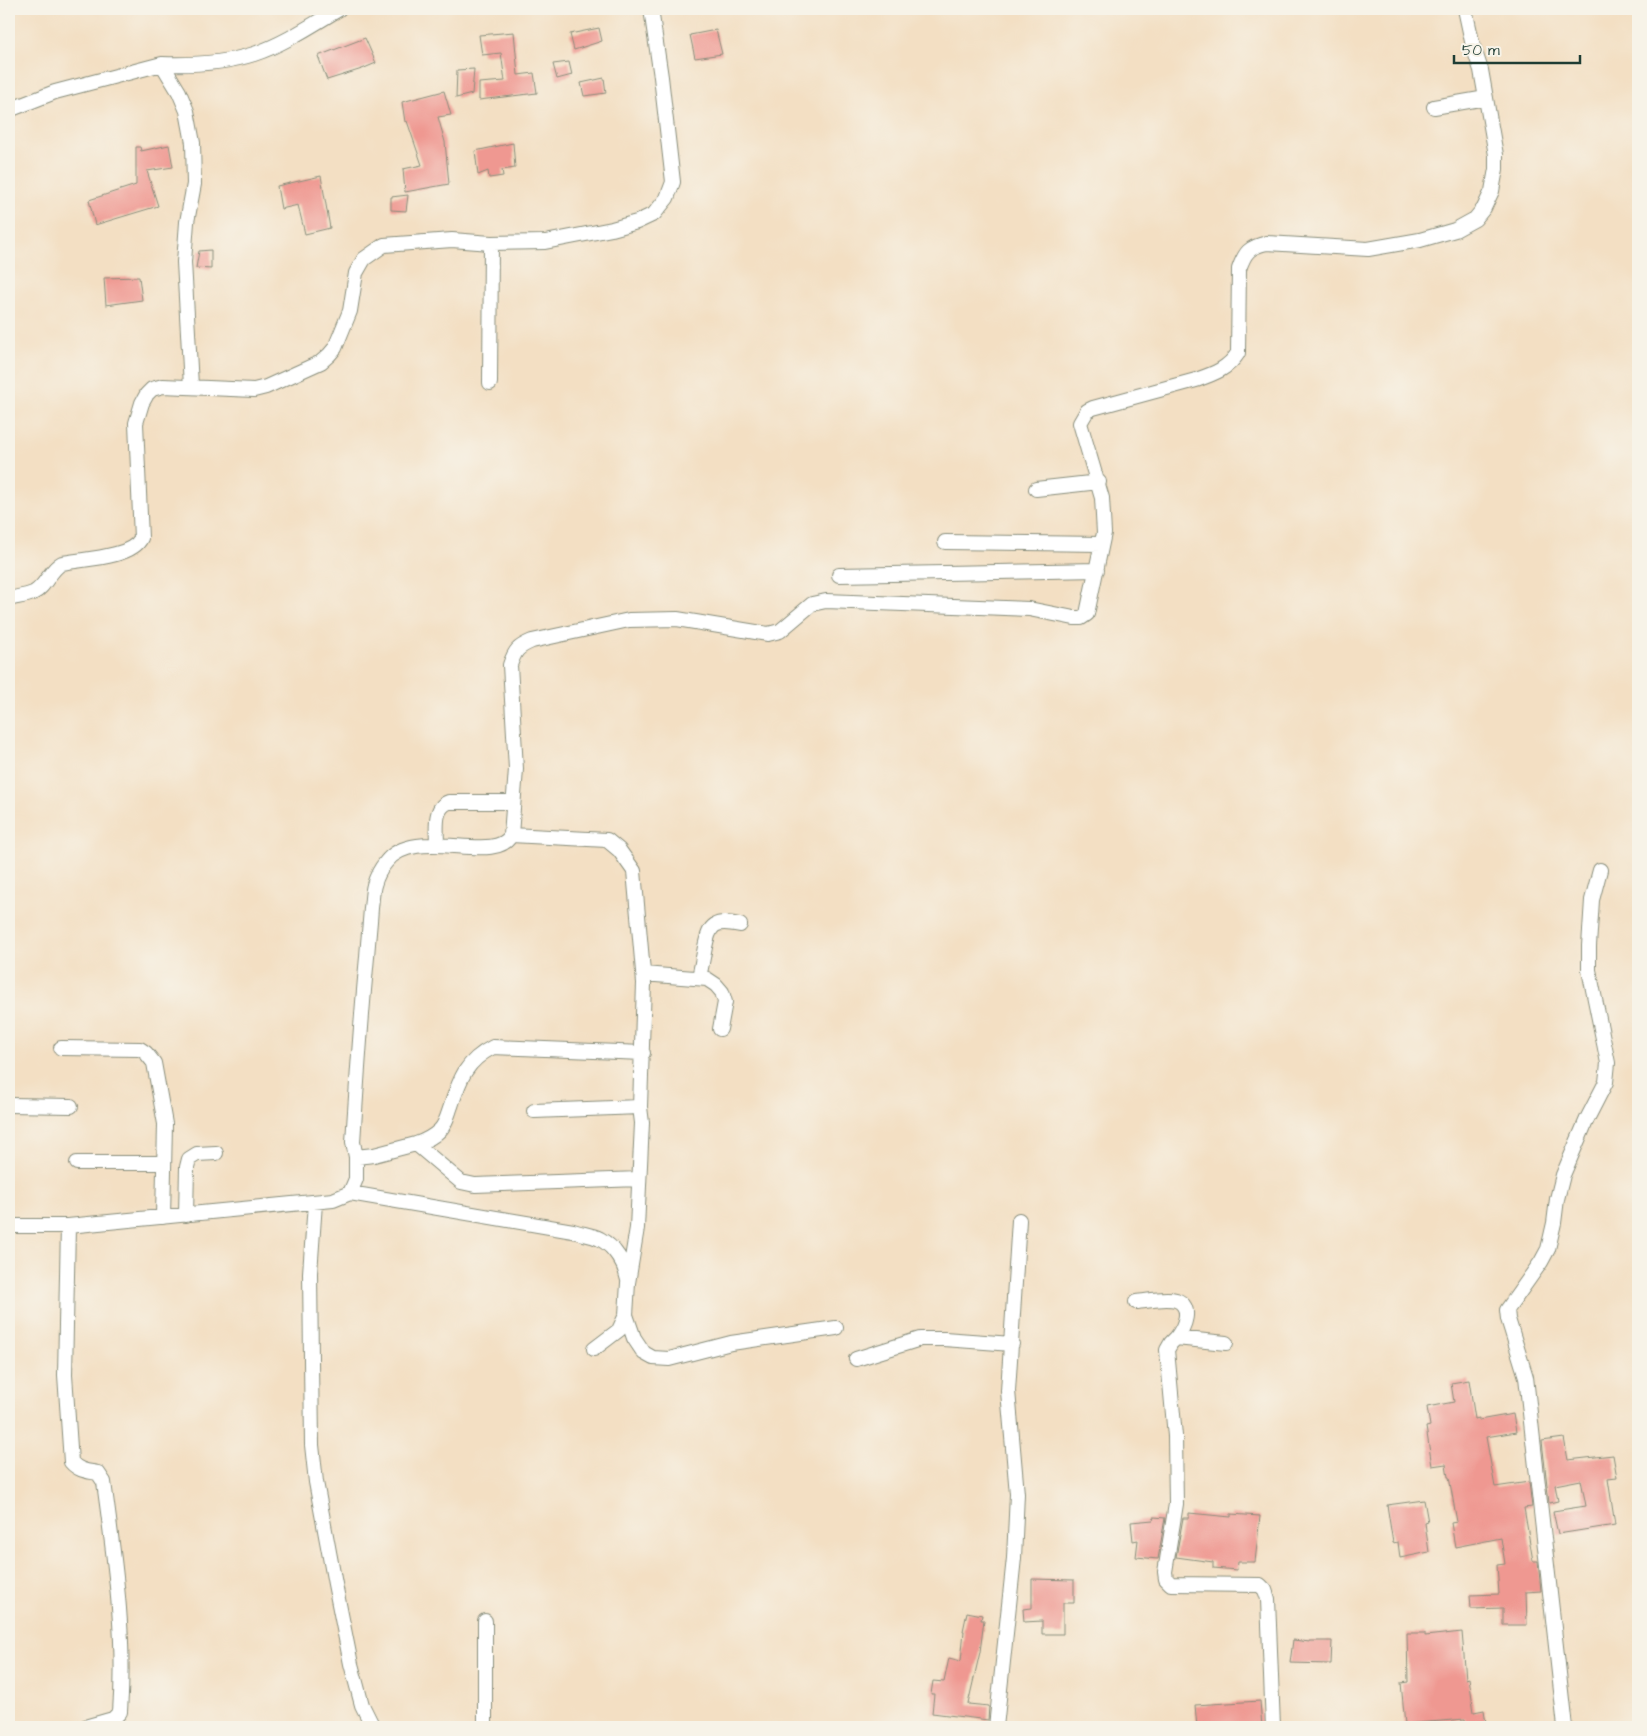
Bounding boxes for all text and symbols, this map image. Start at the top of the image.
scale bar [1454,32,1581,64]
text: 50 m [1462,40,1500,61]

